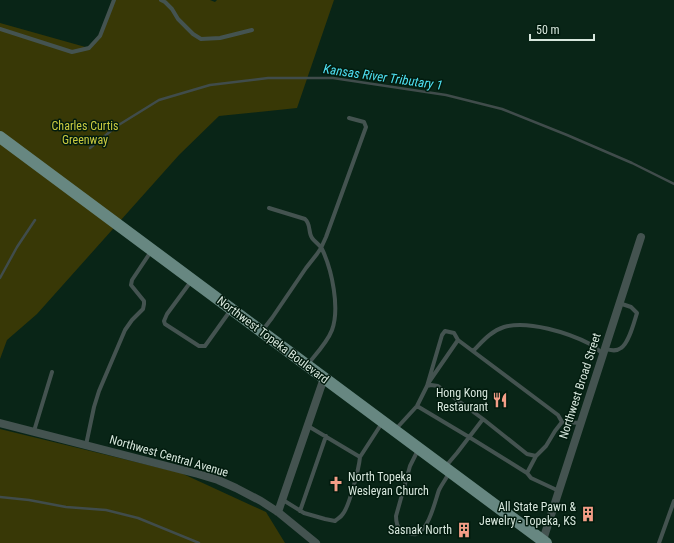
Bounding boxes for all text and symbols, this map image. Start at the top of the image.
scale bar [530,16,594,42]
text: 50 m [536,23,560,37]
water label: Kansas River Tributary 1 [322,61,444,93]
park label: Charles Curtis Greenway [52,119,118,147]
street label: Northwest Topeka Boulevard [215,294,331,386]
street label: Northwest Broad Street [556,331,604,441]
place label: Hong Kong Restaurant [436,386,488,414]
restaurant icon: Hong Kong Restaurant [491,391,509,409]
street label: Northwest Central Avenue [108,432,230,480]
place label: North Topeka Wesleyan Church [348,470,429,498]
church icon: North Topeka Wesleyan Church [327,475,345,493]
place label: All State Pawn & Jewelry - Topeka, KS [479,500,576,528]
building icon: All State Pawn & Jewelry - Topeka, KS [579,505,597,523]
building icon: Sasnak North [455,521,473,539]
place label: Sasnak North [388,523,452,537]

